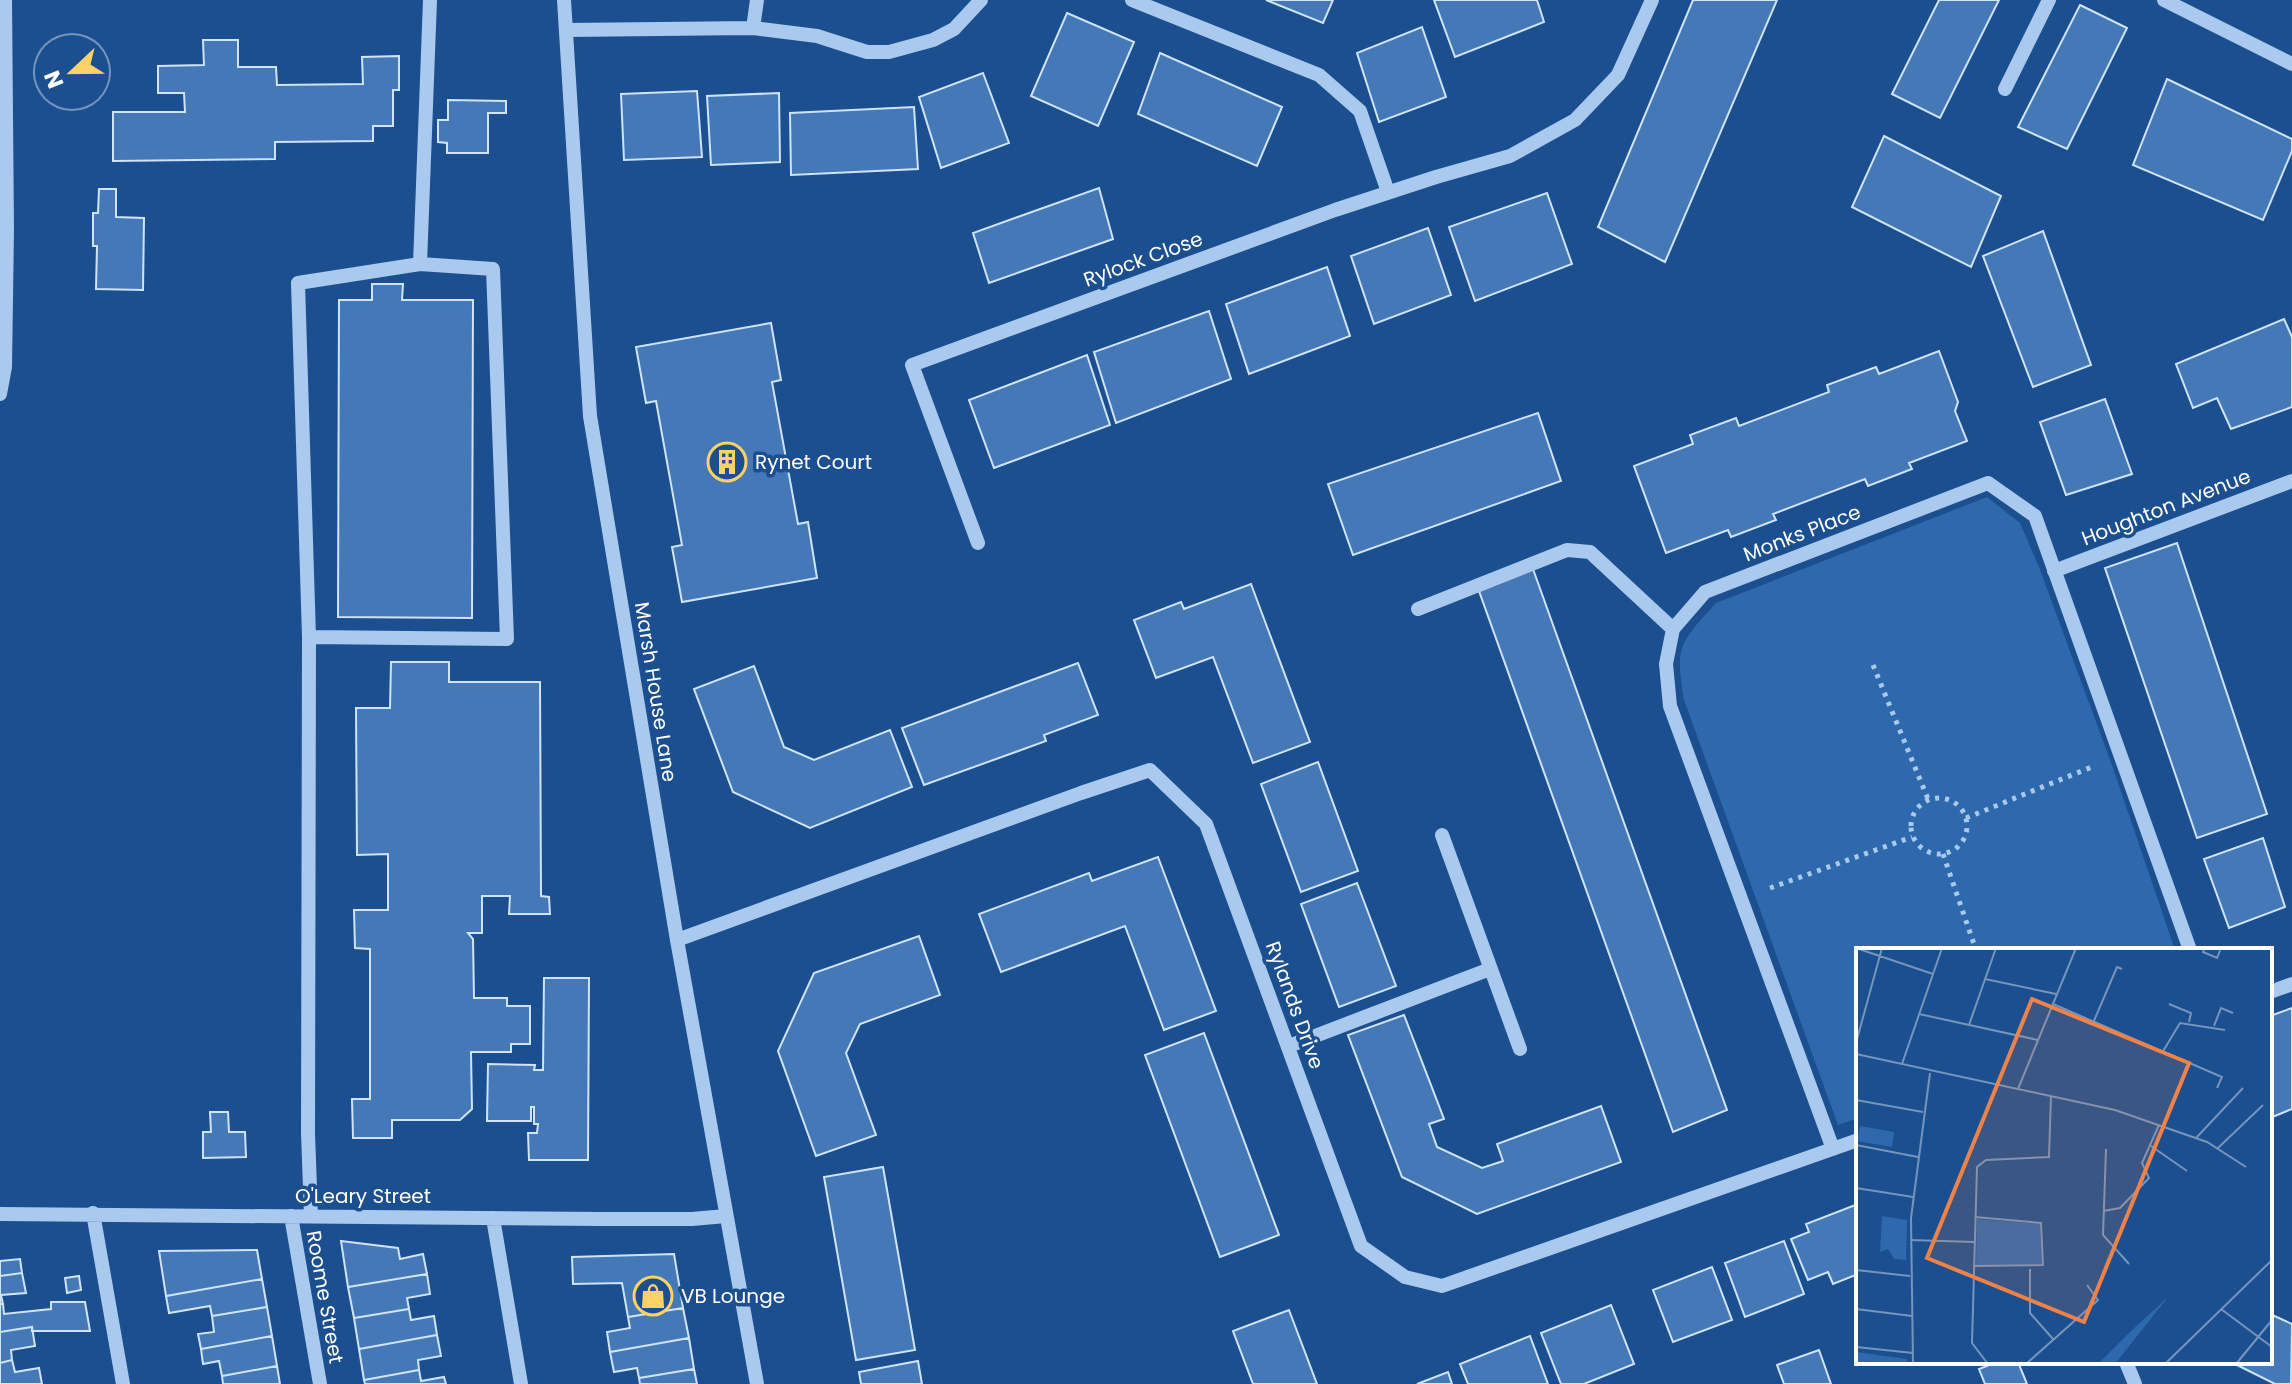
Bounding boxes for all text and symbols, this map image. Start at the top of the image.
north arrow [32,32,112,112]
text: N [36,66,71,93]
street label: Rylock Close [1080,224,1206,294]
building icon: Rynet Court [706,441,748,483]
place label: Rynet Court [755,448,872,476]
street label: Houghton Avenue [2077,462,2255,552]
street label: Monks Place [1739,498,1865,568]
street label: Marsh House Lane [628,600,684,784]
street label: Rylands Drive [1259,937,1331,1073]
inset map [1856,948,2272,1364]
street label: O'Leary Street [295,1182,431,1210]
street label: Roome Street [300,1228,350,1366]
shop icon: VB Lounge [632,1275,674,1317]
place label: VB Lounge [681,1282,785,1310]

